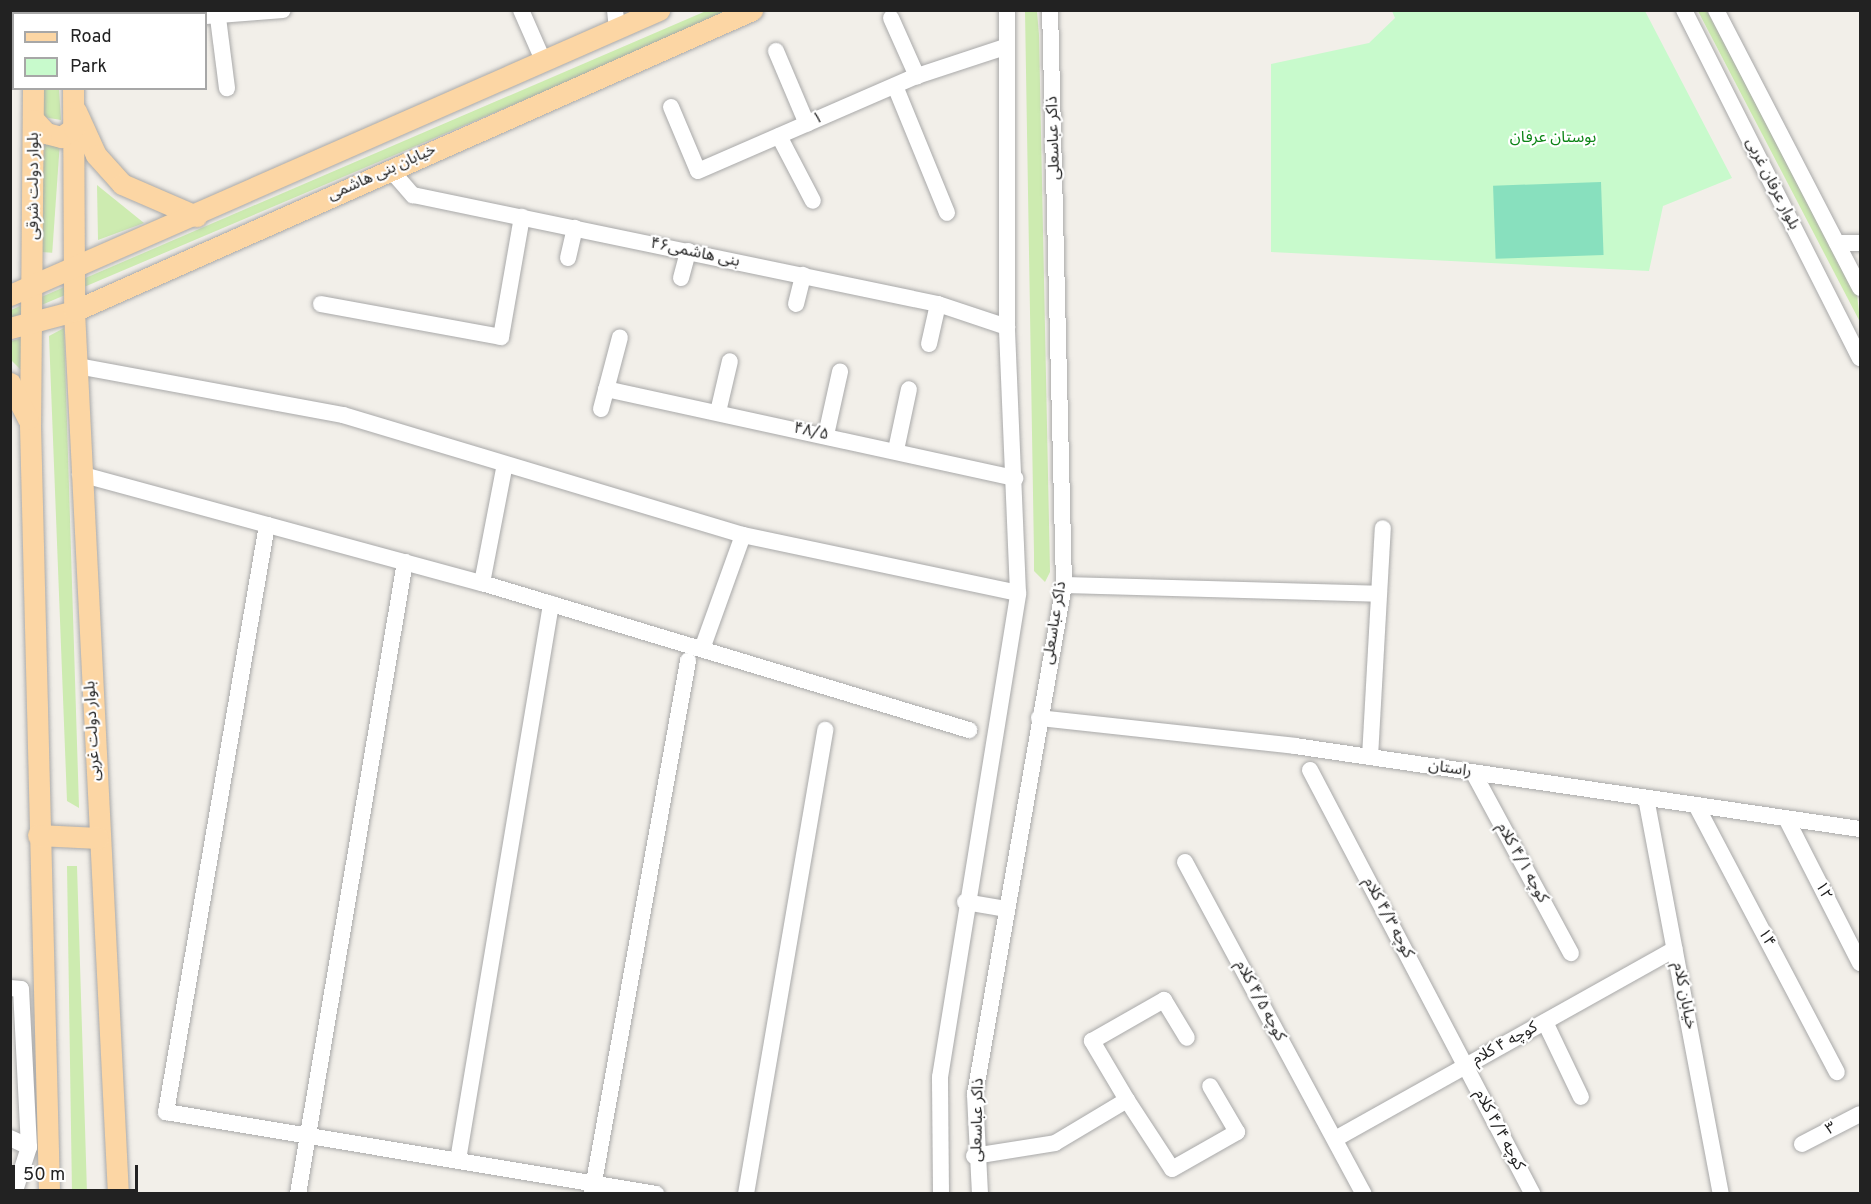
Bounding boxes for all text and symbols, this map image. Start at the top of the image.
legend [12,12,207,90]
text: Road [70,26,112,49]
text: Park [70,56,107,79]
street label: ذاکر عباسعلی [1043,96,1065,180]
street label: ۱ [810,108,826,130]
park label: بوستان عرفان [1510,128,1596,148]
street label: بلوار دولت شرقی [24,132,44,240]
street label: بلوار عرفان غربی [1741,135,1803,233]
street label: خیابان بنی هاشمی [325,141,439,205]
street label: بنی هاشمی۴۶ [648,234,742,272]
street label: ۴۸/۵ [792,419,830,445]
street label: ذاکر عباسعلی [1039,580,1071,666]
street label: بلوار دولت غربی [81,680,105,782]
street label: راستان [1427,756,1473,782]
street label: کوچه ۴/۱ کلام [1492,819,1552,907]
street label: کوچه ۴/۳ کلام [1359,874,1417,962]
street label: ۱۲ [1810,878,1836,904]
street label: ۱۴ [1753,925,1779,951]
street label: کوچه ۴/۵ کلام [1231,957,1289,1045]
street label: خیابان کلام [1668,961,1700,1031]
street label: کوچه ۴ کلام [1469,1018,1541,1070]
street label: ذاکر عباسعلی [968,1078,988,1162]
street label: کوچه ۴/۴ کلام [1470,1086,1528,1174]
street label: ۳ [1822,1118,1840,1140]
scale bar [15,1153,141,1191]
text: 50 m [23,1164,65,1187]

